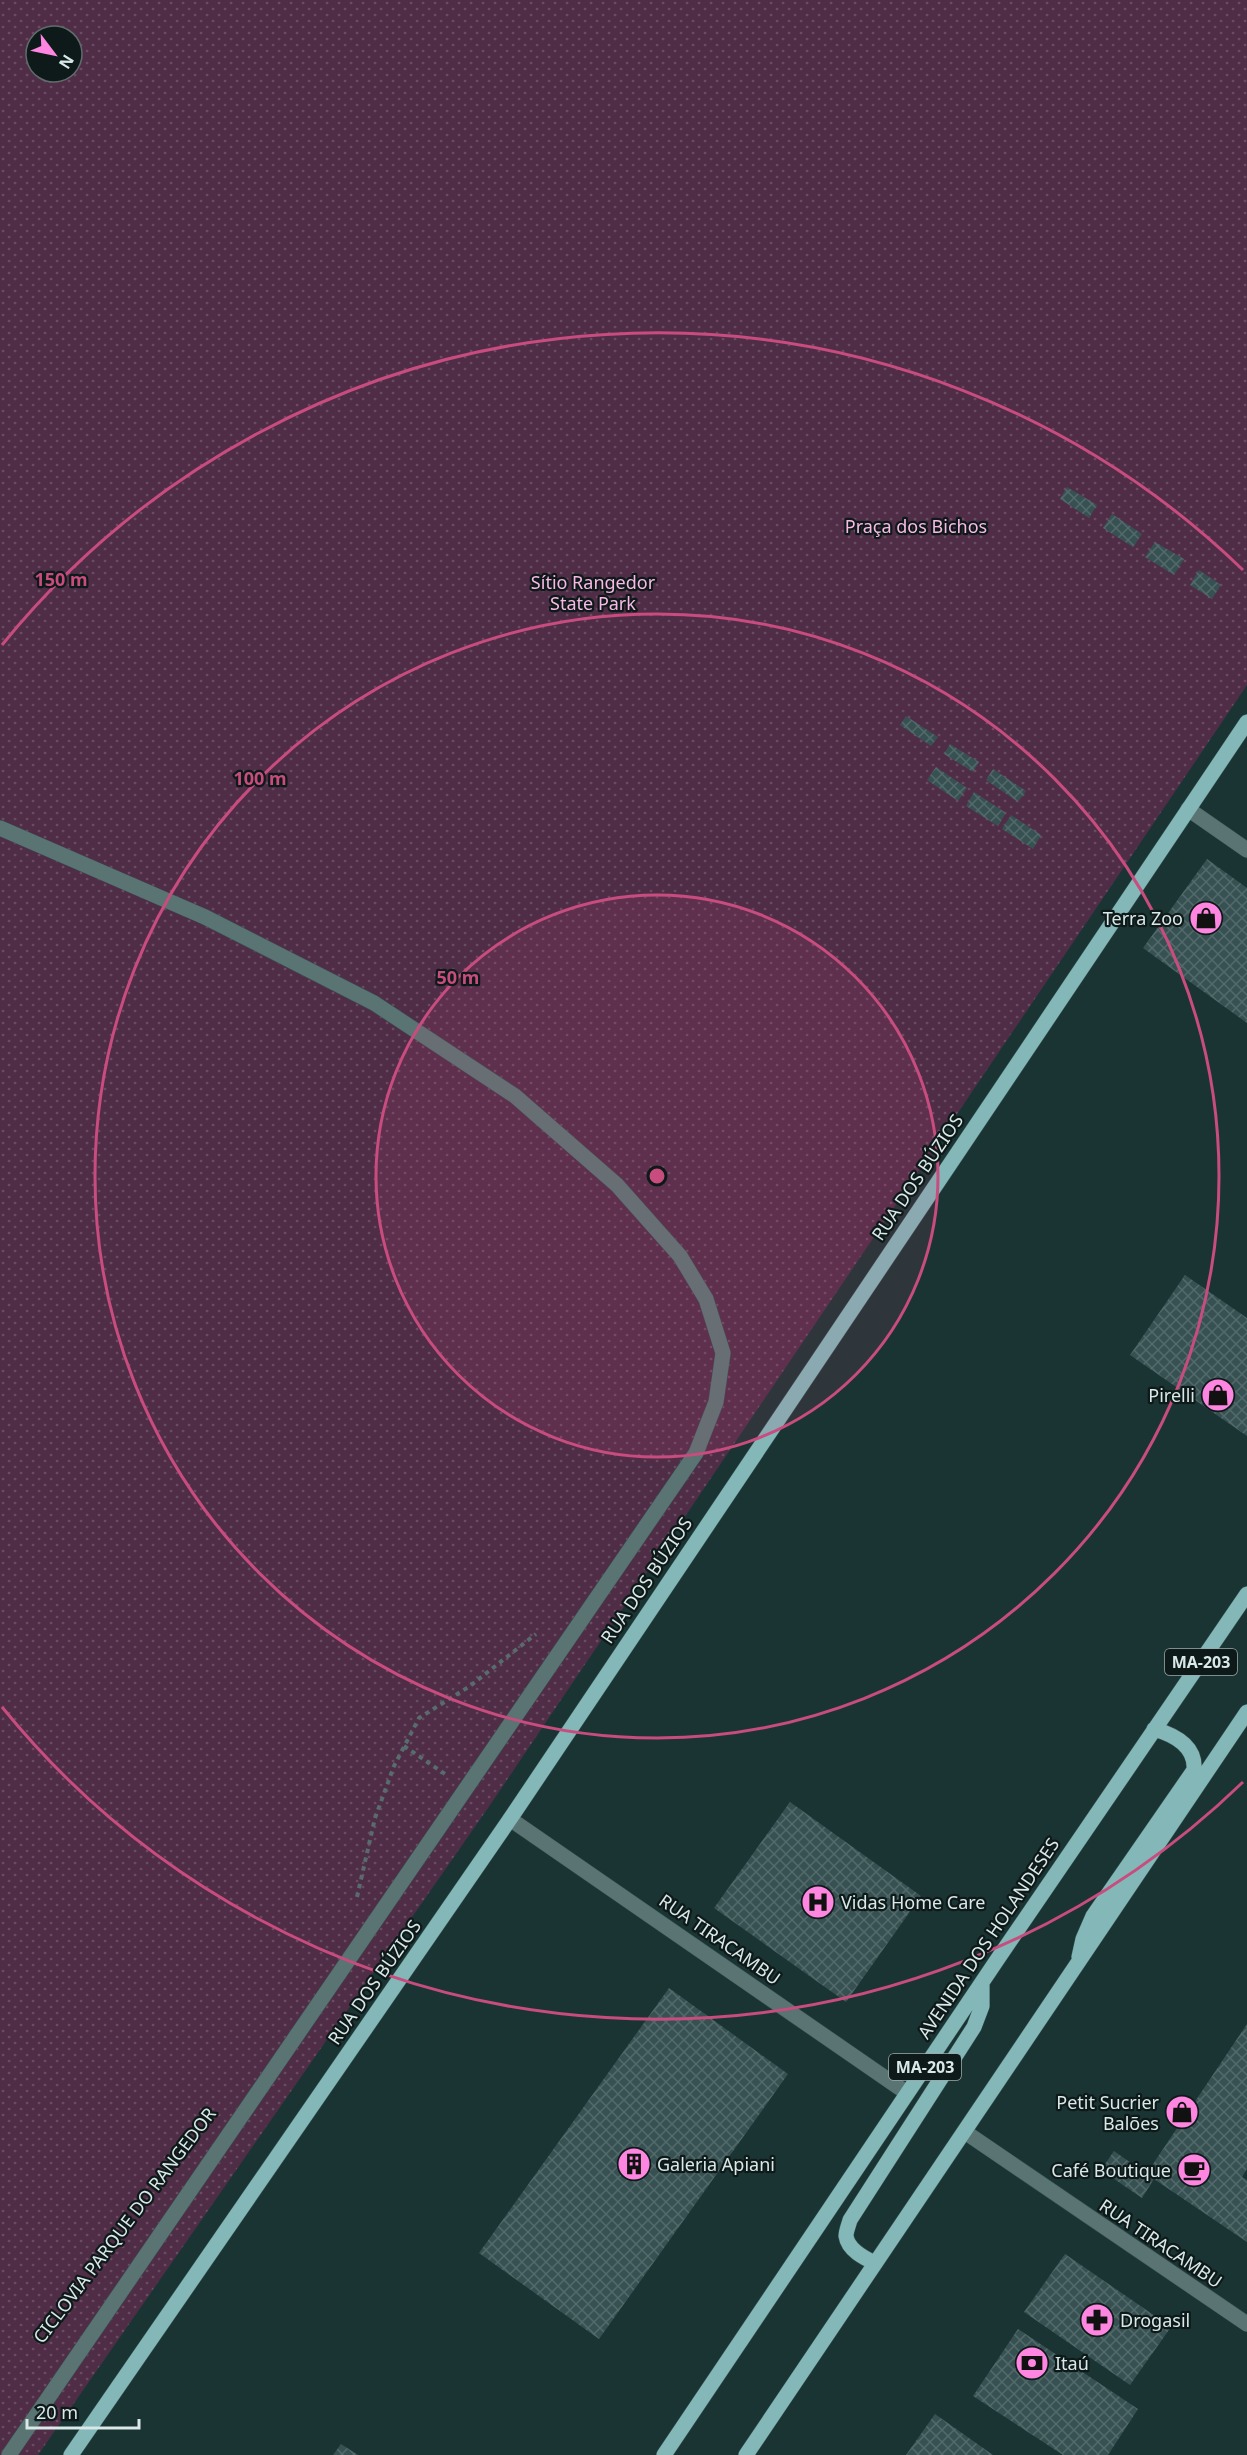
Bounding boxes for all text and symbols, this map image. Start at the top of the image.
north arrow [24,24,84,84]
text: N [54,51,79,73]
park label: Praça dos Bichos [845,514,987,538]
text: 150 m [34,567,88,591]
park label: Sítio Rangedor State Park [531,570,656,615]
text: 100 m [233,766,287,790]
shop icon: Terra Zoo [1188,900,1224,936]
place label: Terra Zoo [1103,906,1183,930]
text: 50 m [437,965,479,989]
street label: RUA DOS BÚZIOS [866,1109,968,1245]
centre of rings [647,1166,667,1186]
shop icon: Pirelli [1200,1377,1236,1413]
place label: Pirelli [1148,1383,1195,1407]
street label: RUA DOS BÚZIOS [595,1512,697,1648]
road number: MA-203 [1165,1649,1237,1675]
street label: AVENIDA DOS HOLANDESES [912,1833,1064,2043]
hospital icon: Vidas Home Care [800,1884,836,1920]
street label: RUA TIRACAMBU [655,1888,785,1990]
place label: Vidas Home Care [841,1890,986,1914]
street label: RUA DOS BÚZIOS [322,1915,426,2049]
road number: MA-203 [889,2054,961,2080]
place label: Petit Sucrier Balões [1056,2090,1160,2135]
shop icon: Petit Sucrier Balões [1164,2094,1200,2130]
street label: CICLOVIA PARQUE DO RANGEDOR [27,2102,221,2348]
building icon: Galeria Apiani [616,2146,652,2182]
place label: Galeria Apiani [657,2152,775,2176]
cafe icon: Café Boutique [1176,2152,1212,2188]
place label: Café Boutique [1051,2158,1171,2182]
street label: RUA TIRACAMBU [1095,2193,1227,2293]
pharmacy icon: Drogasil [1079,2302,1115,2338]
place label: Drogasil [1120,2308,1190,2332]
bank icon: Itaú [1014,2345,1050,2381]
place label: Itaú [1055,2351,1089,2375]
scale bar [27,2392,140,2430]
text: 20 m [36,2400,78,2424]

